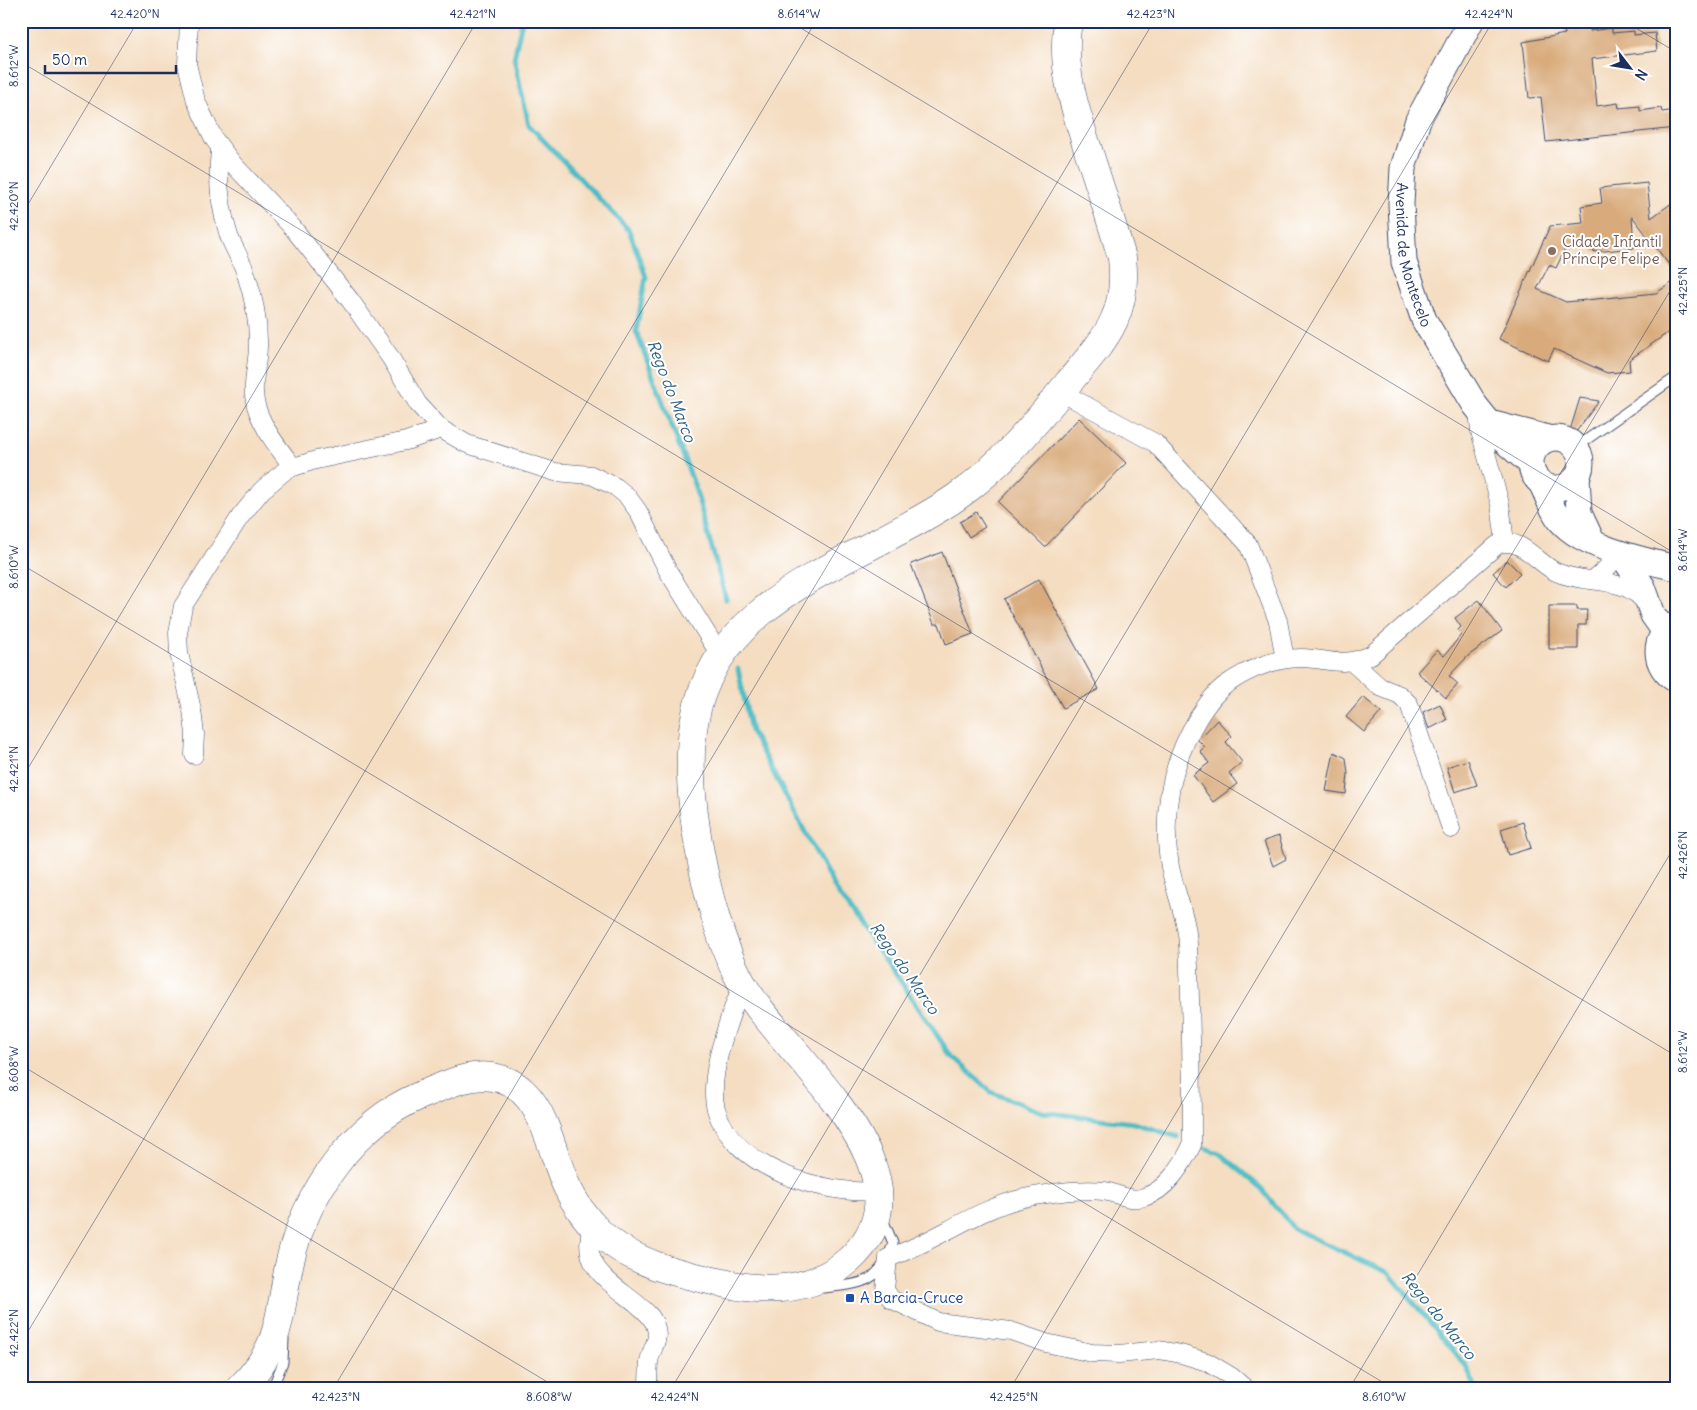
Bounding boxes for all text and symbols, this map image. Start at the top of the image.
text: 42.420°N [110,6,160,21]
text: 42.421°N [450,6,496,21]
text: 8.614°W [778,6,821,21]
text: 42.423°N [1127,6,1175,21]
text: 42.424°N [1465,6,1513,21]
scale bar [45,42,176,74]
north arrow [1604,42,1654,92]
text: 8.612°W [6,45,21,87]
text: 50 m [52,50,87,69]
text: N [1631,66,1651,83]
text: 42.420°N [6,181,21,231]
street label: Avenida de Montecelo [1392,182,1436,330]
place label: Cidade Infantil Príncipe Felipe [1562,232,1662,268]
marker: Cidade Infantil Príncipe Felipe [1546,245,1558,257]
text: 42.425°N [1675,267,1690,315]
water label: Rego do Marco [643,337,701,446]
text: 8.614°W [1675,528,1690,571]
text: 8.610°W [6,545,21,589]
text: 42.421°N [6,746,21,792]
text: 42.426°N [1675,831,1690,879]
water label: Rego do Marco [866,918,945,1019]
text: 8.612°W [1675,1031,1690,1073]
text: 8.608°W [6,1046,21,1092]
water label: Rego do Marco [1397,1267,1481,1364]
place label: A Barcia-Cruce [860,1288,963,1307]
marker: A Barcia-Cruce [844,1292,856,1304]
text: 42.422°N [6,1309,21,1357]
text: 42.423°N [312,1389,360,1404]
text: 8.608°W [526,1389,572,1404]
text: 42.424°N [651,1389,699,1404]
text: 42.425°N [990,1389,1038,1404]
text: 8.610°W [1362,1389,1406,1404]

